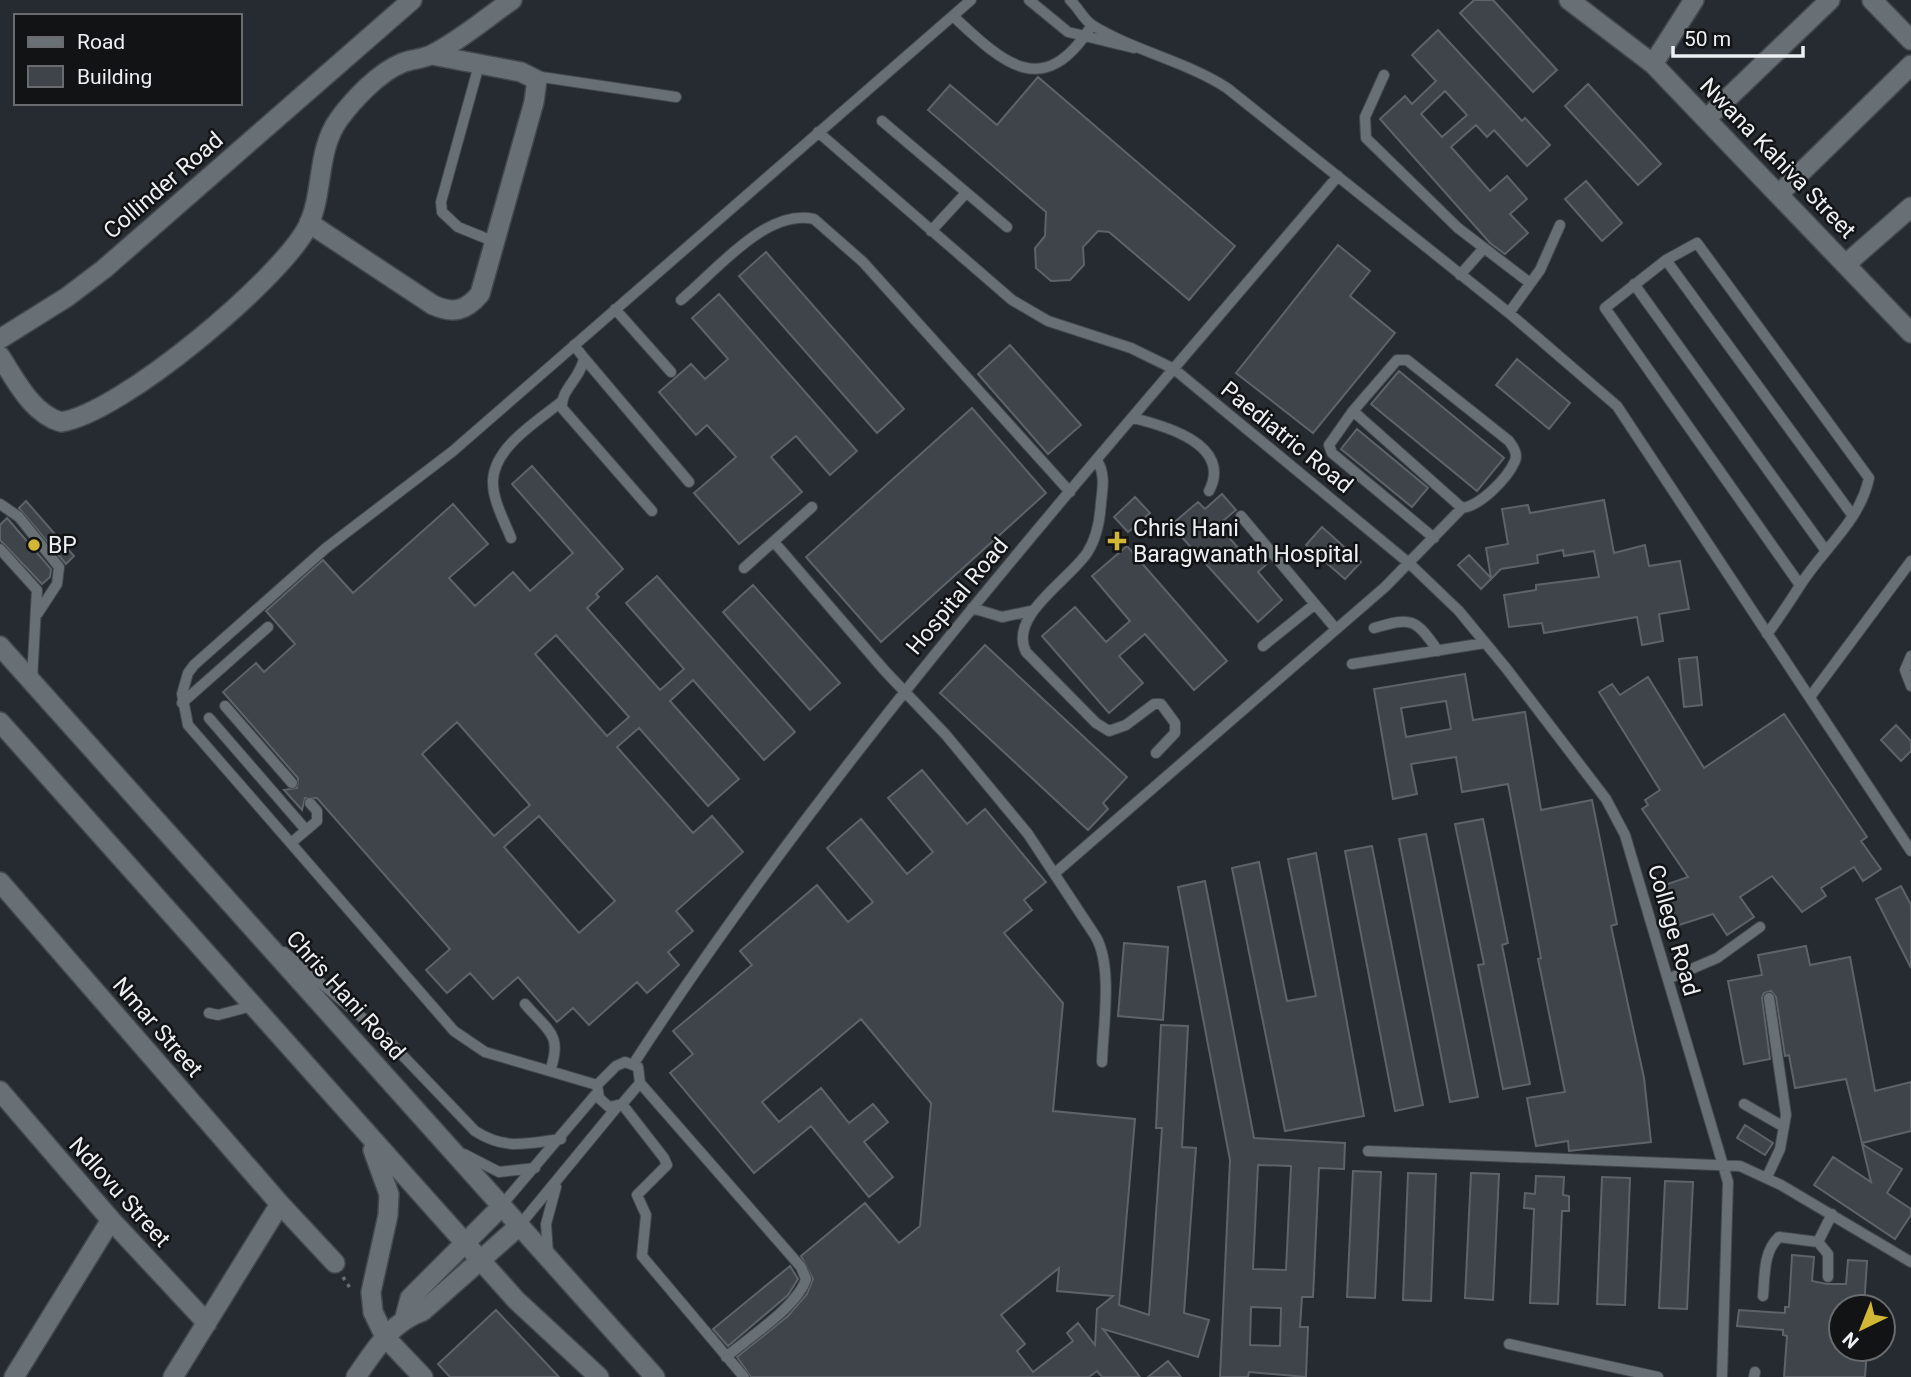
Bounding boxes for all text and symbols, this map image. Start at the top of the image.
legend [14,14,242,105]
scale bar [1673,14,1802,58]
text: 50 m [1684,27,1731,51]
text: Road [77,30,125,54]
text: Building [77,65,152,89]
street label: Nwana Kahiva Street [1694,73,1861,244]
street label: Collinder Road [98,126,228,244]
street label: Paediatric Road [1215,376,1358,499]
place label: Chris Hani Baragwanath Hospital [1133,515,1359,568]
marker: Chris Hani Baragwanath Hospital [1107,531,1127,551]
place label: BP [48,532,77,559]
street label: Hospital Road [901,532,1014,660]
marker: BP [26,537,42,553]
street label: College Road [1642,862,1705,999]
street label: Chris Hani Road [281,925,411,1065]
street label: Nmar Street [107,972,208,1083]
street label: Ndlovu Street [63,1132,176,1253]
north arrow [1827,1293,1897,1363]
text: N [1838,1327,1863,1353]

